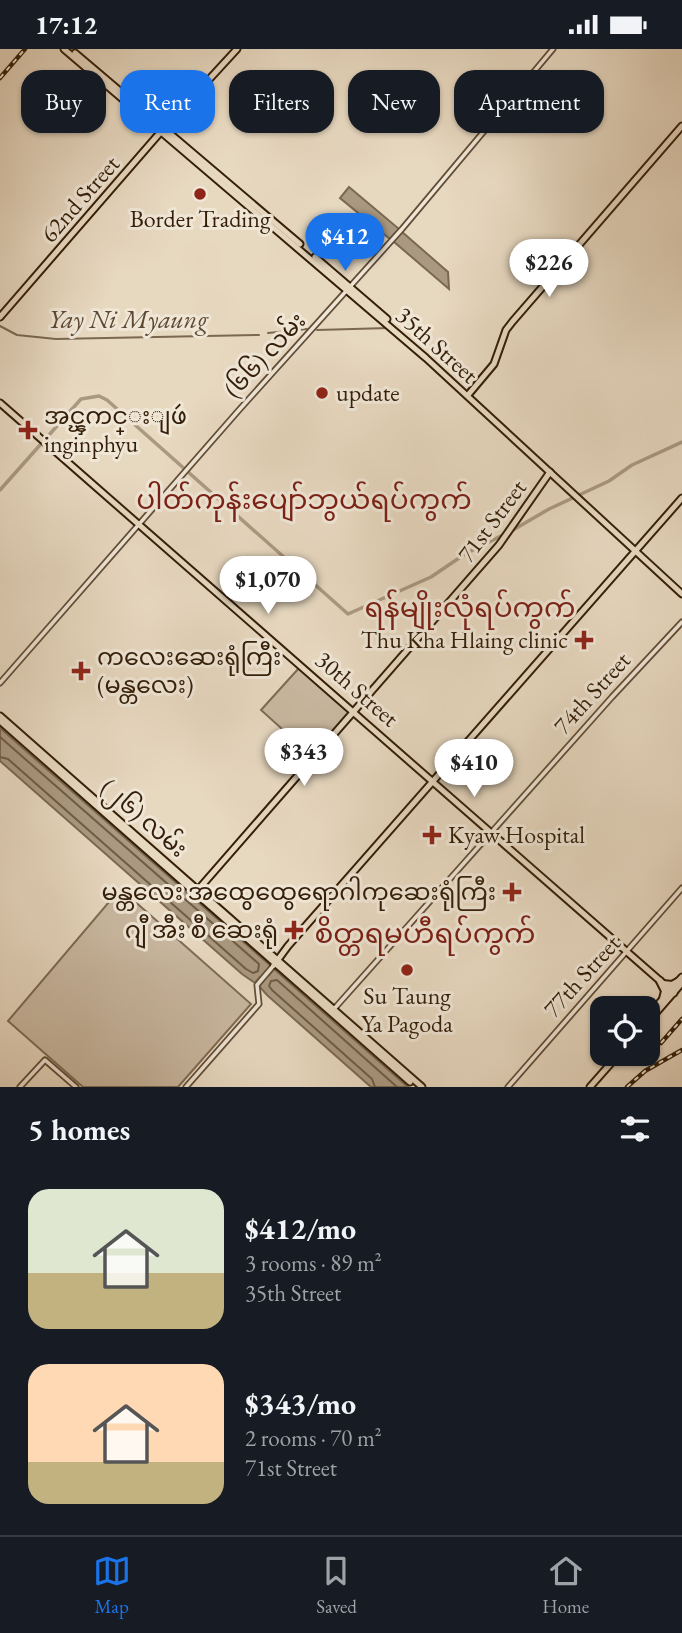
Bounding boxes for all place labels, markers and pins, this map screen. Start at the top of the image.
marker: Border Trading [192,186,208,202]
place label: Border Trading [130,203,271,234]
pin: $412 [304,213,386,273]
pin: $226 [508,239,590,299]
place label: update [336,377,400,408]
marker: update [314,385,330,401]
place label: အင္ၾကင္းျဖဴ inginphyu [44,400,187,459]
marker: အင္ၾကင္းျဖဴ inginphyu [18,420,38,440]
pin: $1,070 [211,557,325,616]
place label: Thu Kha Hlaing clinic [361,624,568,655]
marker: Thu Kha Hlaing clinic [574,630,594,650]
place label: ကလေးဆေးရုံကြီး (မန္တလေး) [97,641,281,704]
marker: ကလေးဆေးရုံကြီး (မန္တလေး) [71,661,91,681]
pin: $343 [263,729,345,788]
pin: $410 [433,739,515,799]
place label: Kyaw Hospital [448,819,585,850]
marker: Kyaw Hospital [422,825,442,845]
place label: မန္တလေး အထွေထွေရောဂါကုဆေးရုံကြီး [101,876,496,911]
marker: မန္တလေး အထွေထွေရောဂါကုဆေးရုံကြီး [502,882,522,902]
place label: ဂျီ အီး စီ ဆေးရုံ [125,914,278,949]
marker: ဂျီ အီး စီ ဆေးရုံ [284,920,304,940]
marker: Su Taung Ya Pagoda [399,962,415,978]
place label: Su Taung Ya Pagoda [361,980,453,1039]

